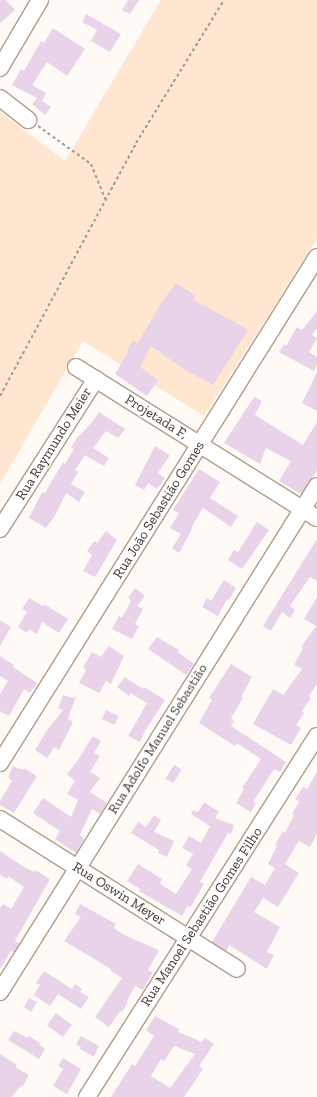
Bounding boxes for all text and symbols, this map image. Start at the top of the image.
street label: Rua Raymundo Meier [13,385,95,503]
street label: Projetada F, [122,391,190,443]
street label: Rua João Sebastião Gomes [110,438,208,582]
street label: Rua Adolfo Manuel Sebastião [105,661,211,817]
street label: Rua Manoel Sebastião Gomes Filho [138,824,266,1010]
street label: Rua Oswin Meyer [69,859,169,929]

